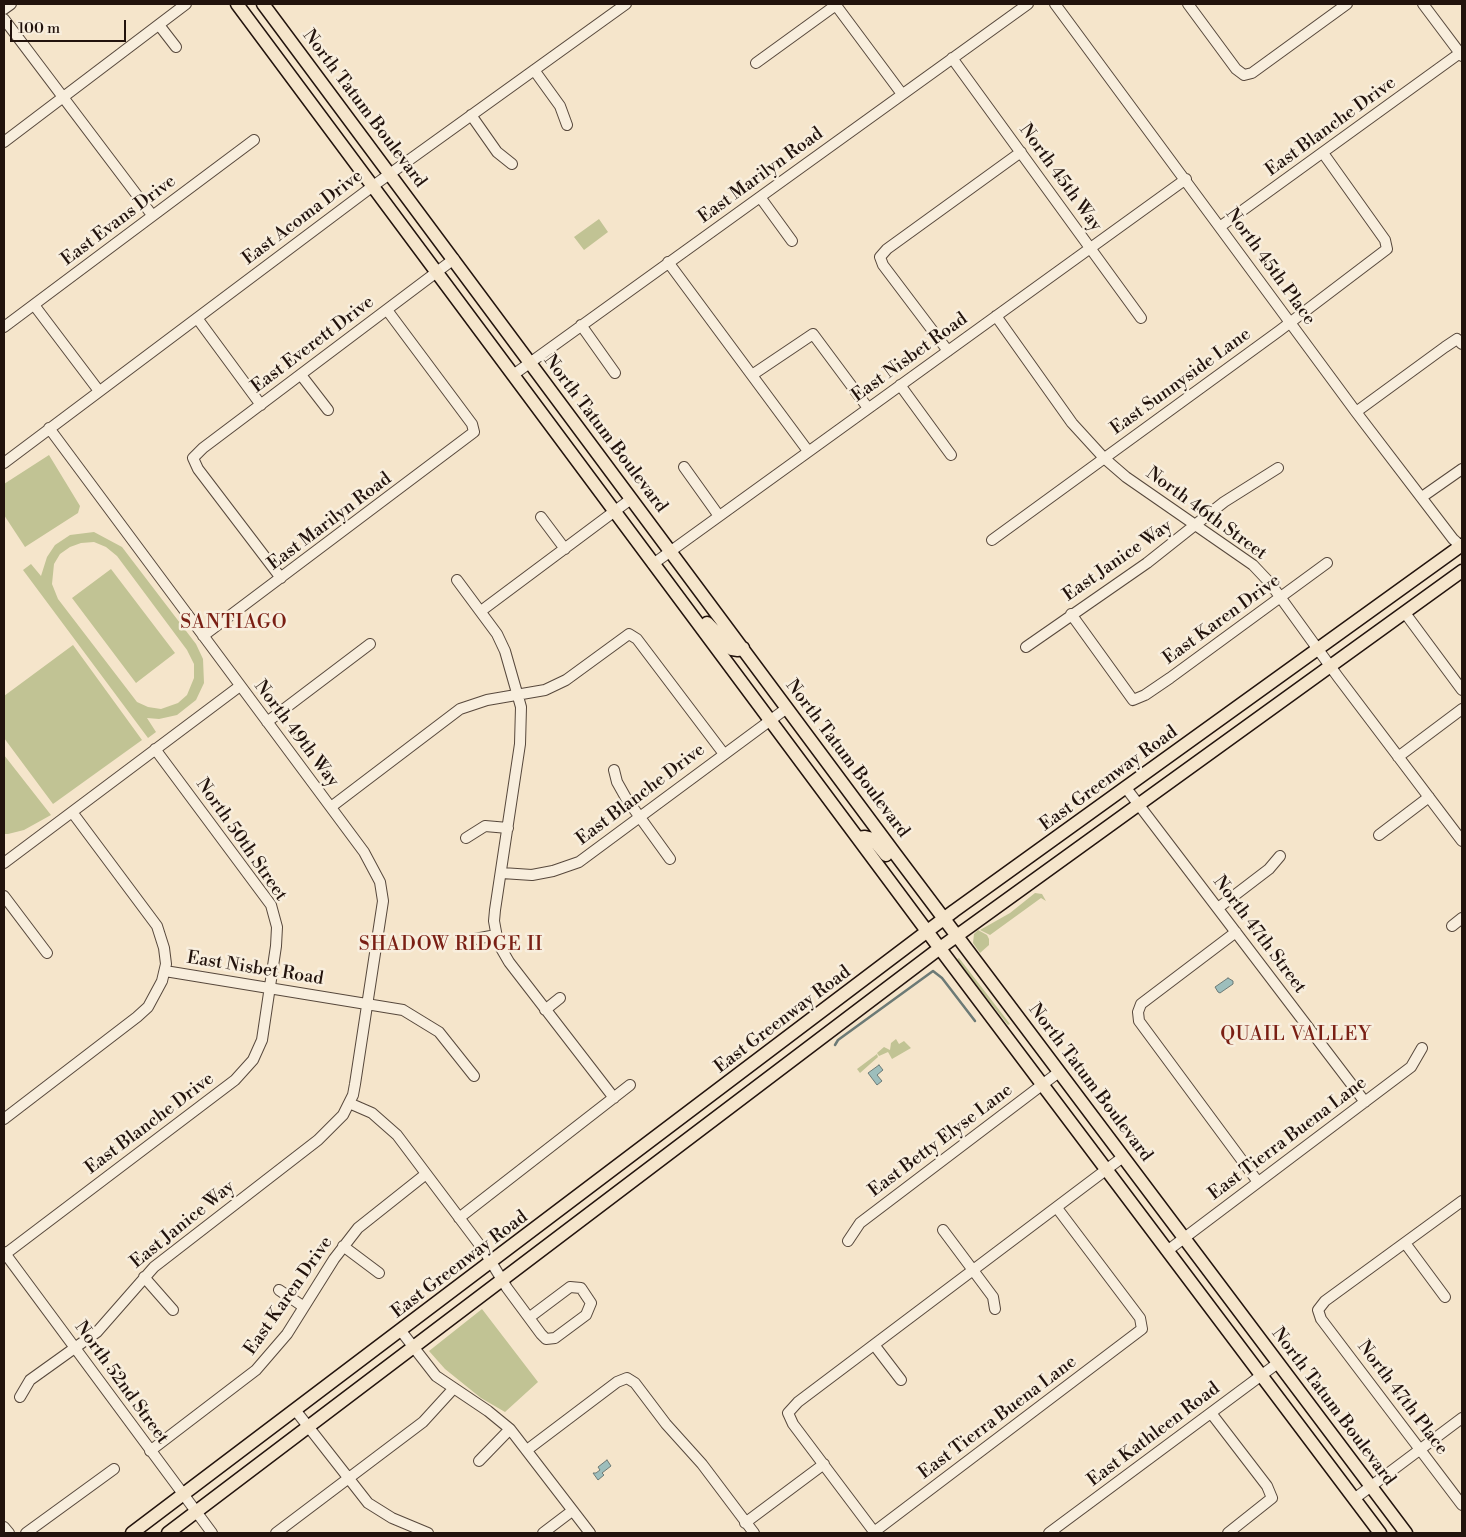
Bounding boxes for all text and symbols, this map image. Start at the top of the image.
scale bar [12,10,129,42]
text: 100 m [18,19,60,38]
street label: North Tatum Boulevard [297,26,431,192]
street label: East Blanche Drive [1262,72,1400,182]
street label: North 45th Way [1014,120,1106,236]
street label: East Marilyn Road [694,123,828,229]
street label: East Acoma Drive [239,166,367,270]
street label: East Evans Drive [58,171,180,271]
street label: North 45th Place [1220,204,1320,330]
street label: East Everett Drive [247,292,379,398]
street label: East Nisbet Road [848,309,972,407]
street label: East Sunnyside Lane [1107,324,1255,440]
street label: North Tatum Boulevard [538,351,672,517]
street label: North 46th Street [1141,463,1271,565]
street label: East Marilyn Road [264,469,396,575]
street label: East Janice Way [1059,515,1177,607]
street label: East Karen Drive [1159,570,1285,670]
district label: SANTIAGO [179,612,289,634]
street label: North 49th Way [249,676,343,792]
street label: North Tatum Boulevard [780,676,914,842]
street label: East Greenway Road [1036,722,1182,836]
street label: East Blanche Drive [572,740,710,850]
street label: North 50th Street [191,775,291,905]
street label: North 47th Street [1208,872,1310,998]
district label: SHADOW RIDGE II [357,934,545,956]
street label: East Nisbet Road [185,948,325,990]
street label: East Greenway Road [711,962,855,1078]
street label: North Tatum Boulevard [1023,1000,1157,1166]
district label: QUAIL VALLEY [1219,1024,1373,1046]
street label: East Blanche Drive [81,1069,219,1179]
street label: East Tierra Buena Lane [1205,1073,1371,1205]
street label: East Betty Elyse Lane [865,1080,1017,1202]
street label: East Janice Way [127,1176,239,1274]
street label: East Greenway Road [388,1207,532,1323]
street label: East Karen Drive [240,1233,338,1359]
street label: North 52nd Street [69,1317,173,1449]
street label: North Tatum Boulevard [1266,1324,1400,1490]
street label: North 47th Place [1352,1337,1452,1459]
street label: East Tierra Buena Lane [915,1352,1081,1484]
street label: East Kathleen Road [1084,1378,1224,1492]

